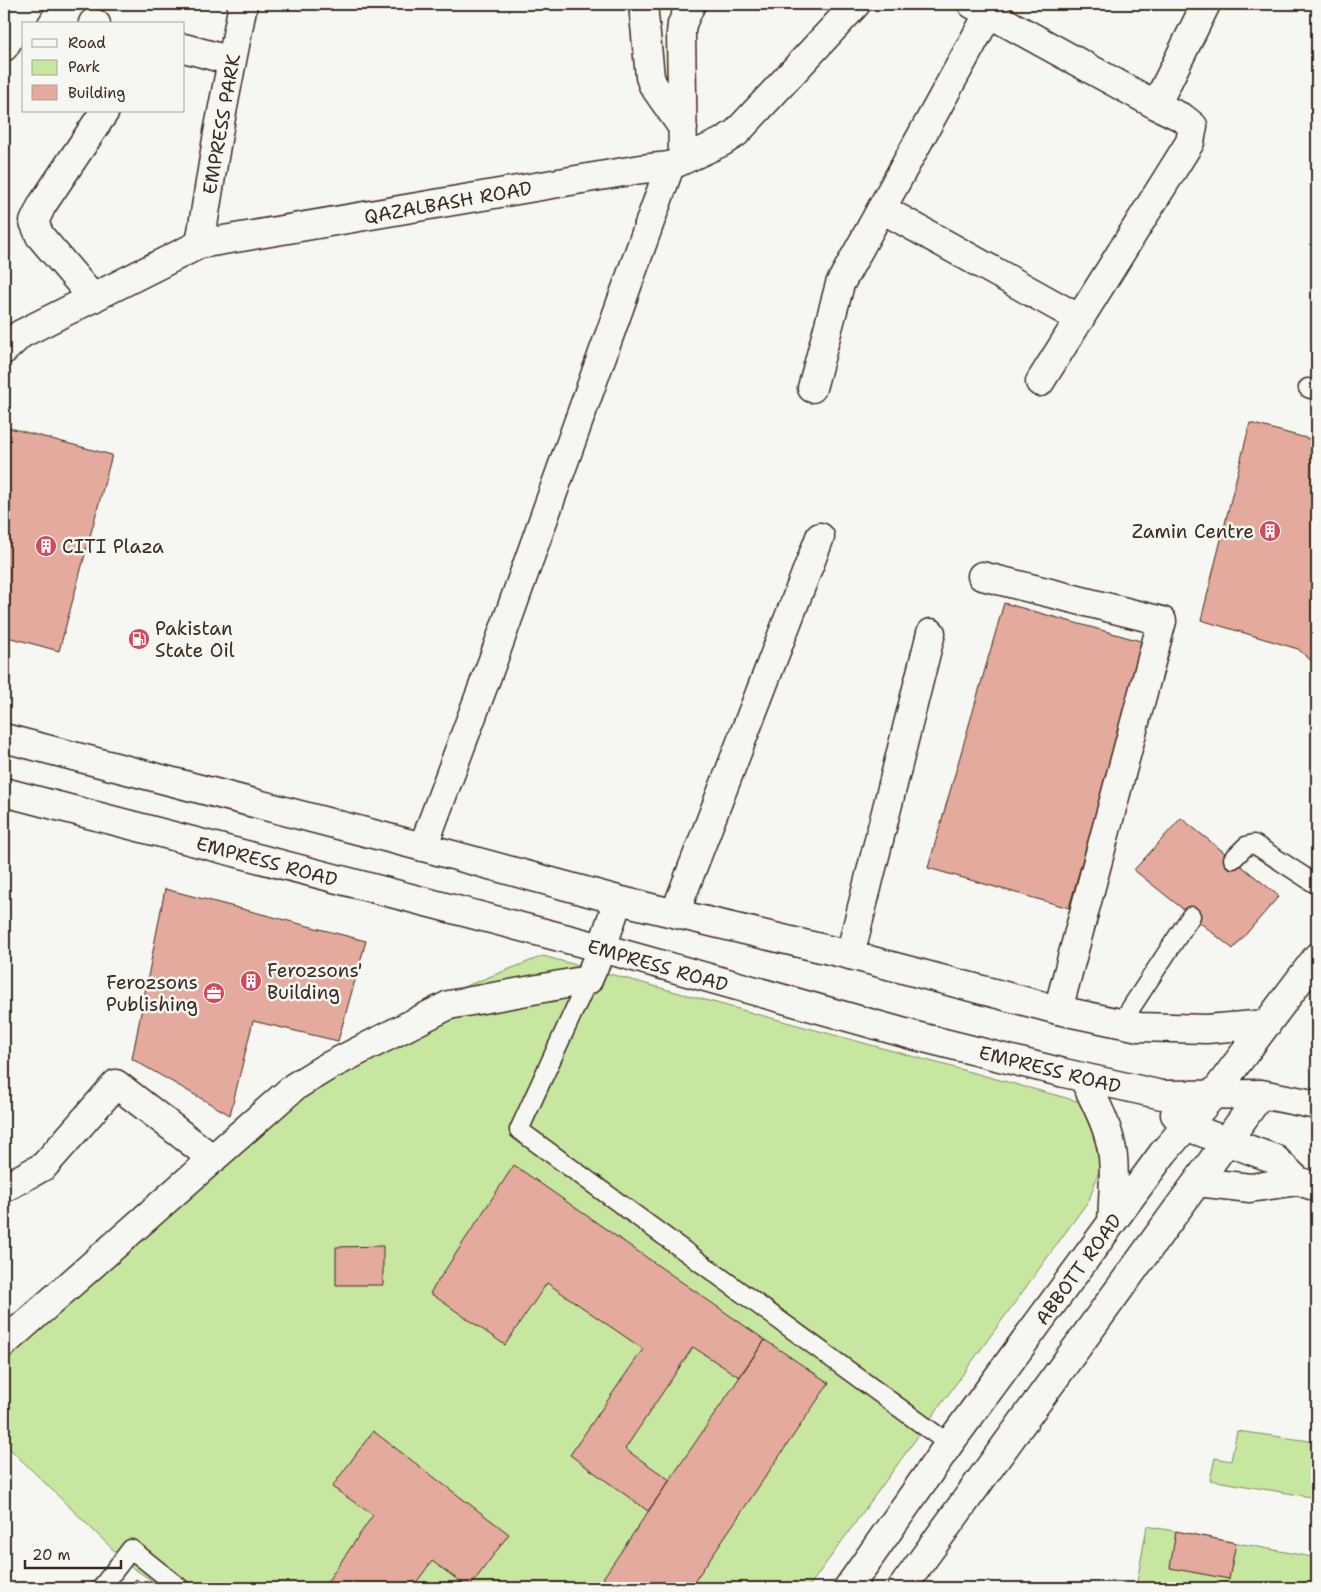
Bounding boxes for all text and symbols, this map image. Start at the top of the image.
legend [22,22,185,112]
text: Road [68,33,106,53]
street label: EMPRESS PARK [197,52,246,196]
text: Park [68,57,100,77]
text: Building [68,83,125,103]
street label: QAZALBASH ROAD [362,175,534,230]
place label: Zamin Centre [1132,519,1254,544]
building icon: Zamin Centre [1258,519,1282,543]
building icon: CITI Plaza [34,534,58,558]
place label: CITI Plaza [62,534,164,559]
place label: Pakistan State Oil [155,616,235,663]
fuel station icon: Pakistan State Oil [127,627,151,651]
street label: EMPRESS ROAD [193,831,340,892]
street label: EMPRESS ROAD [585,933,731,998]
place label: Ferozsons' Building [267,958,363,1005]
building icon: Ferozsons' Building [239,969,263,993]
place label: Ferozsons Publishing [106,970,198,1017]
office icon: Ferozsons Publishing [202,981,226,1005]
street label: EMPRESS ROAD [976,1040,1123,1099]
street label: ABBOTT ROAD [1030,1209,1127,1330]
scale bar [25,1537,121,1569]
text: 20 m [32,1545,71,1565]

